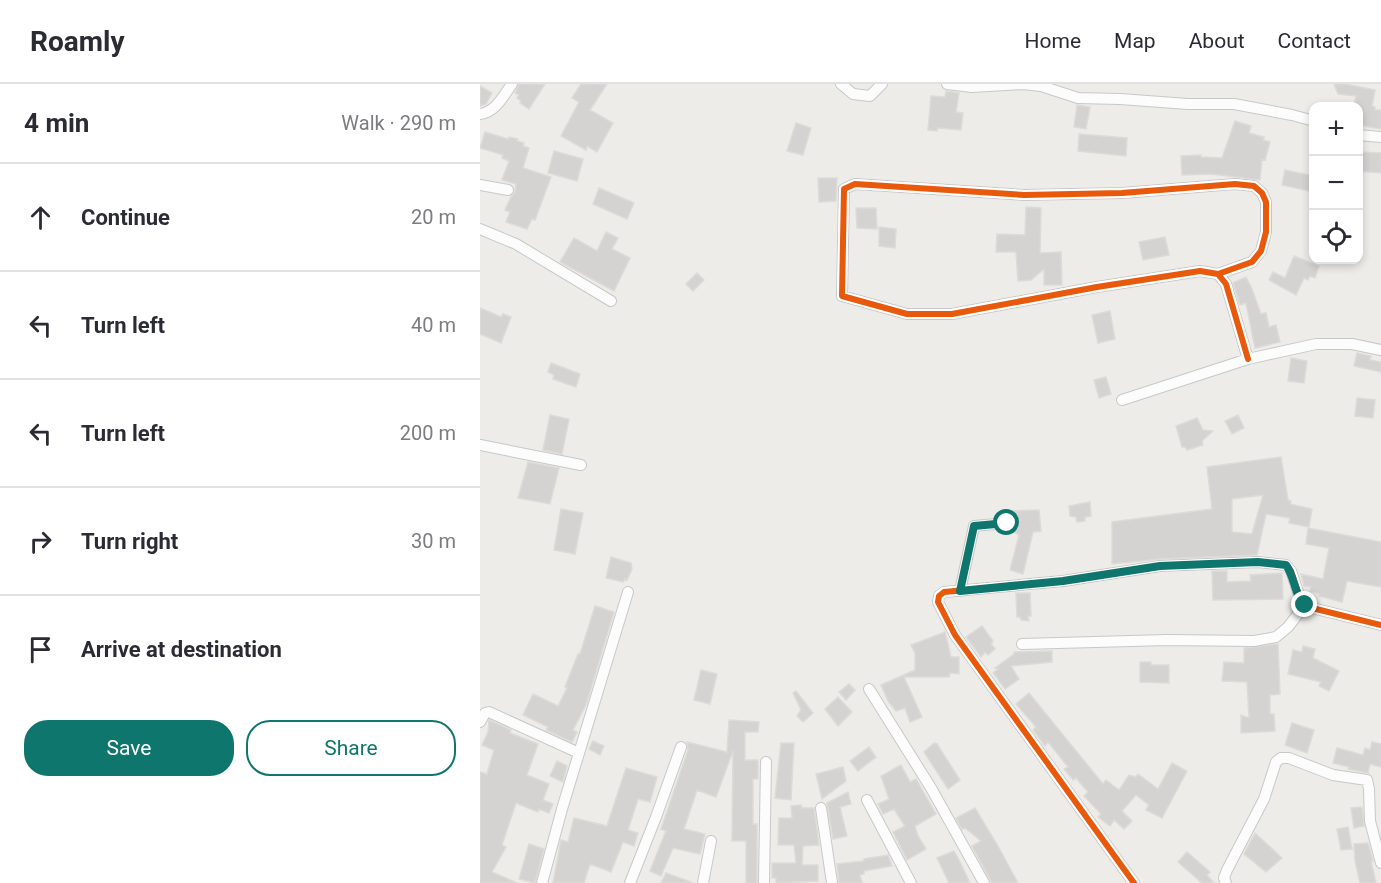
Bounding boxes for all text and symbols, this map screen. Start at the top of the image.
text: Roamly [30,25,125,58]
text: Home [1025,29,1081,53]
text: Map [1114,29,1156,53]
text: About [1189,29,1245,53]
text: Contact [1278,29,1351,53]
map controls [1309,102,1363,264]
button: + [1309,102,1363,156]
text: 4 min [24,108,89,138]
text: Walk · 290 m [341,111,456,135]
button: − [1309,156,1363,210]
icon: ahead [24,201,57,234]
text: Continue [81,205,170,230]
text: 20 m [411,205,456,229]
button: locate [1309,210,1363,264]
icon: left [24,309,57,342]
text: Turn left [81,313,165,338]
text: 40 m [411,313,456,337]
icon: left [24,417,57,450]
text: Turn left [81,421,165,446]
text: 200 m [400,421,456,445]
route start [993,509,1019,535]
icon: right [24,525,57,558]
text: Turn right [81,529,178,554]
text: 30 m [411,529,456,553]
route end [1291,591,1317,617]
icon: arrive [24,633,57,666]
text: Arrive at destination [81,637,282,662]
button: Save [24,720,234,776]
button: Share [246,720,456,776]

